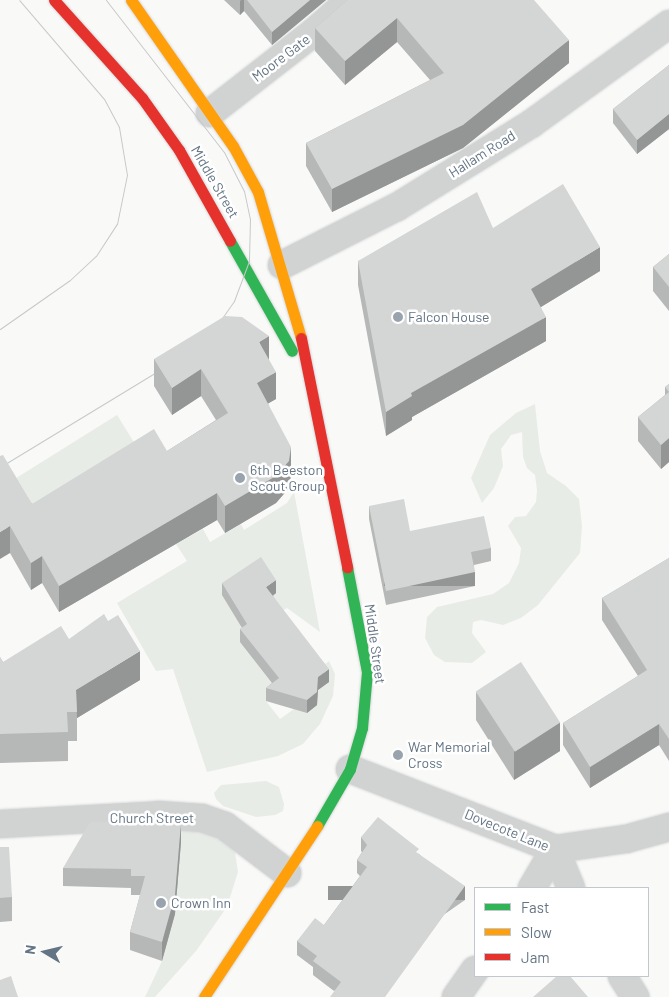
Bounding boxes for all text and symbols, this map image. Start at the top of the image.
street label: Moore Gate [249,31,313,85]
street label: Hallam Road [446,127,518,181]
street label: Middle Street [188,143,242,221]
place label: Falcon House [408,309,490,325]
marker: Falcon House [392,311,404,323]
place label: 6th Beeston Scout Group [250,462,325,494]
marker: 6th Beeston Scout Group [234,472,246,484]
street label: Middle Street [361,603,389,685]
place label: War Memorial Cross [408,739,490,772]
marker: War Memorial Cross [392,749,404,761]
street label: Dovecote Lane [462,805,552,855]
street label: Church Street [110,810,194,826]
legend [474,887,649,977]
place label: Crown Inn [171,895,231,911]
marker: Crown Inn [155,897,167,909]
text: Fast [521,898,549,916]
text: Slow [521,923,552,941]
north arrow [20,927,70,977]
text: N [21,944,39,956]
text: Jam [521,948,550,966]

